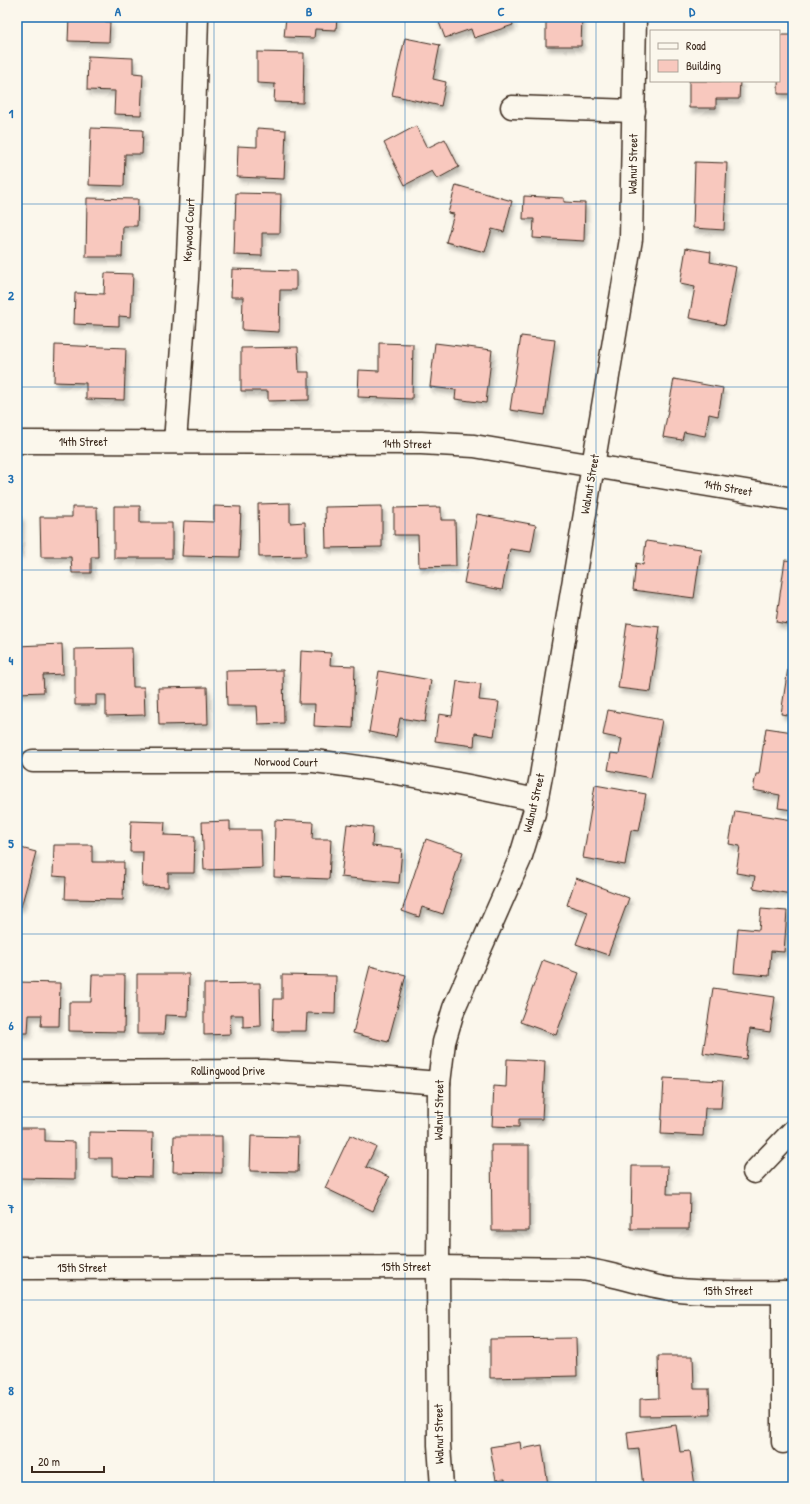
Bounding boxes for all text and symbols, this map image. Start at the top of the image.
text: A [115,2,122,20]
text: B [306,2,313,20]
text: C [497,2,505,20]
text: D [689,2,696,20]
legend [650,30,780,82]
text: Road [686,37,706,54]
text: Building [686,57,721,74]
text: 1 [9,104,14,122]
street label: Walnut Street [623,133,642,194]
street label: Keywood Court [178,197,199,262]
text: 2 [8,286,15,304]
street label: 14th Street [59,433,108,450]
street label: 14th Street [382,435,432,452]
street label: Walnut Street [576,452,603,515]
text: 3 [8,469,14,487]
street label: 14th Street [703,475,754,500]
text: 4 [9,651,14,669]
street label: Norwood Court [254,752,319,771]
street label: Walnut Street [518,771,549,834]
text: 5 [8,834,14,852]
text: 6 [8,1016,14,1034]
street label: Rollingwood Drive [191,1062,265,1079]
street label: Walnut Street [429,1079,448,1140]
text: 7 [7,1199,15,1217]
street label: 15th Street [381,1258,432,1275]
street label: 15th Street [57,1259,108,1276]
street label: 15th Street [703,1282,754,1299]
text: 8 [8,1381,14,1399]
street label: Walnut Street [429,1403,448,1464]
scale bar [32,1448,104,1474]
text: 20 m [38,1453,60,1470]

